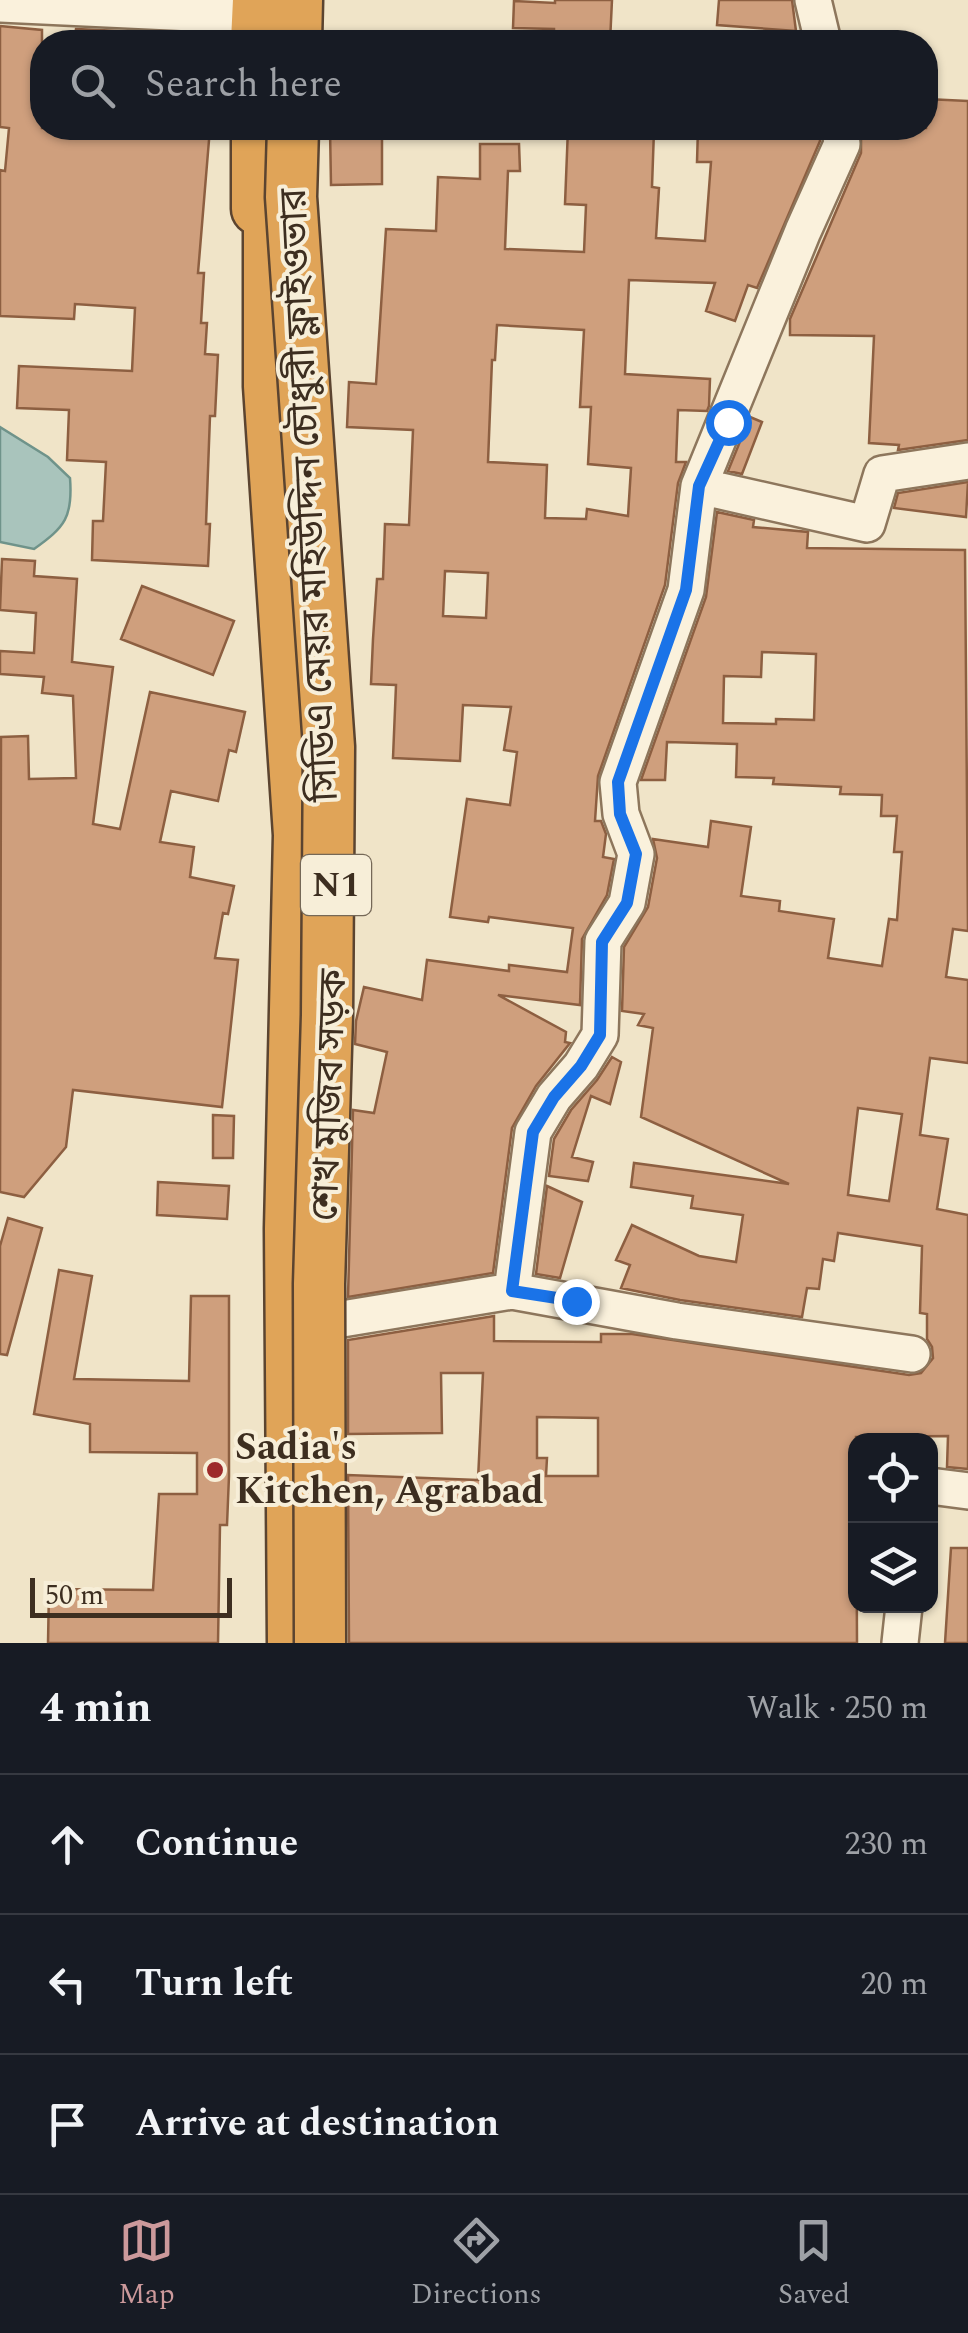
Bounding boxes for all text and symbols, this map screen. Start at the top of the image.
search box [30,30,938,140]
text: Search here [145,56,342,114]
icon: search [65,58,120,113]
street label: সিডিএ মেয়র মহিউদ্দিন চৌধুরী ফ্লাইওভার [265,186,355,804]
route start [706,400,752,446]
road number: N1 [301,855,371,915]
street label: শেখ মুজিব সড়ক [297,967,363,1222]
route end [554,1279,600,1325]
place label: Sadia's Kitchen, Agrabad [235,1419,544,1521]
map controls [848,1433,938,1613]
button: locate [848,1433,938,1523]
marker: Sadia's Kitchen, Agrabad [204,1459,226,1481]
button: layers [848,1523,938,1613]
scale bar [30,1573,232,1618]
text: 50 m [45,1574,104,1617]
text: 4 min [40,1677,152,1740]
text: Walk · 250 m [747,1684,928,1733]
text: Continue [135,1815,298,1873]
icon: ahead [40,1817,95,1872]
text: 230 m [844,1820,928,1869]
text: Turn left [135,1955,293,2013]
icon: left [40,1957,95,2012]
text: 20 m [860,1960,928,2009]
text: Arrive at destination [135,2095,499,2153]
icon: arrive [40,2097,95,2152]
tab: Map [118,2213,175,2316]
tab: Directions [411,2213,542,2316]
tab: Saved [778,2213,850,2316]

